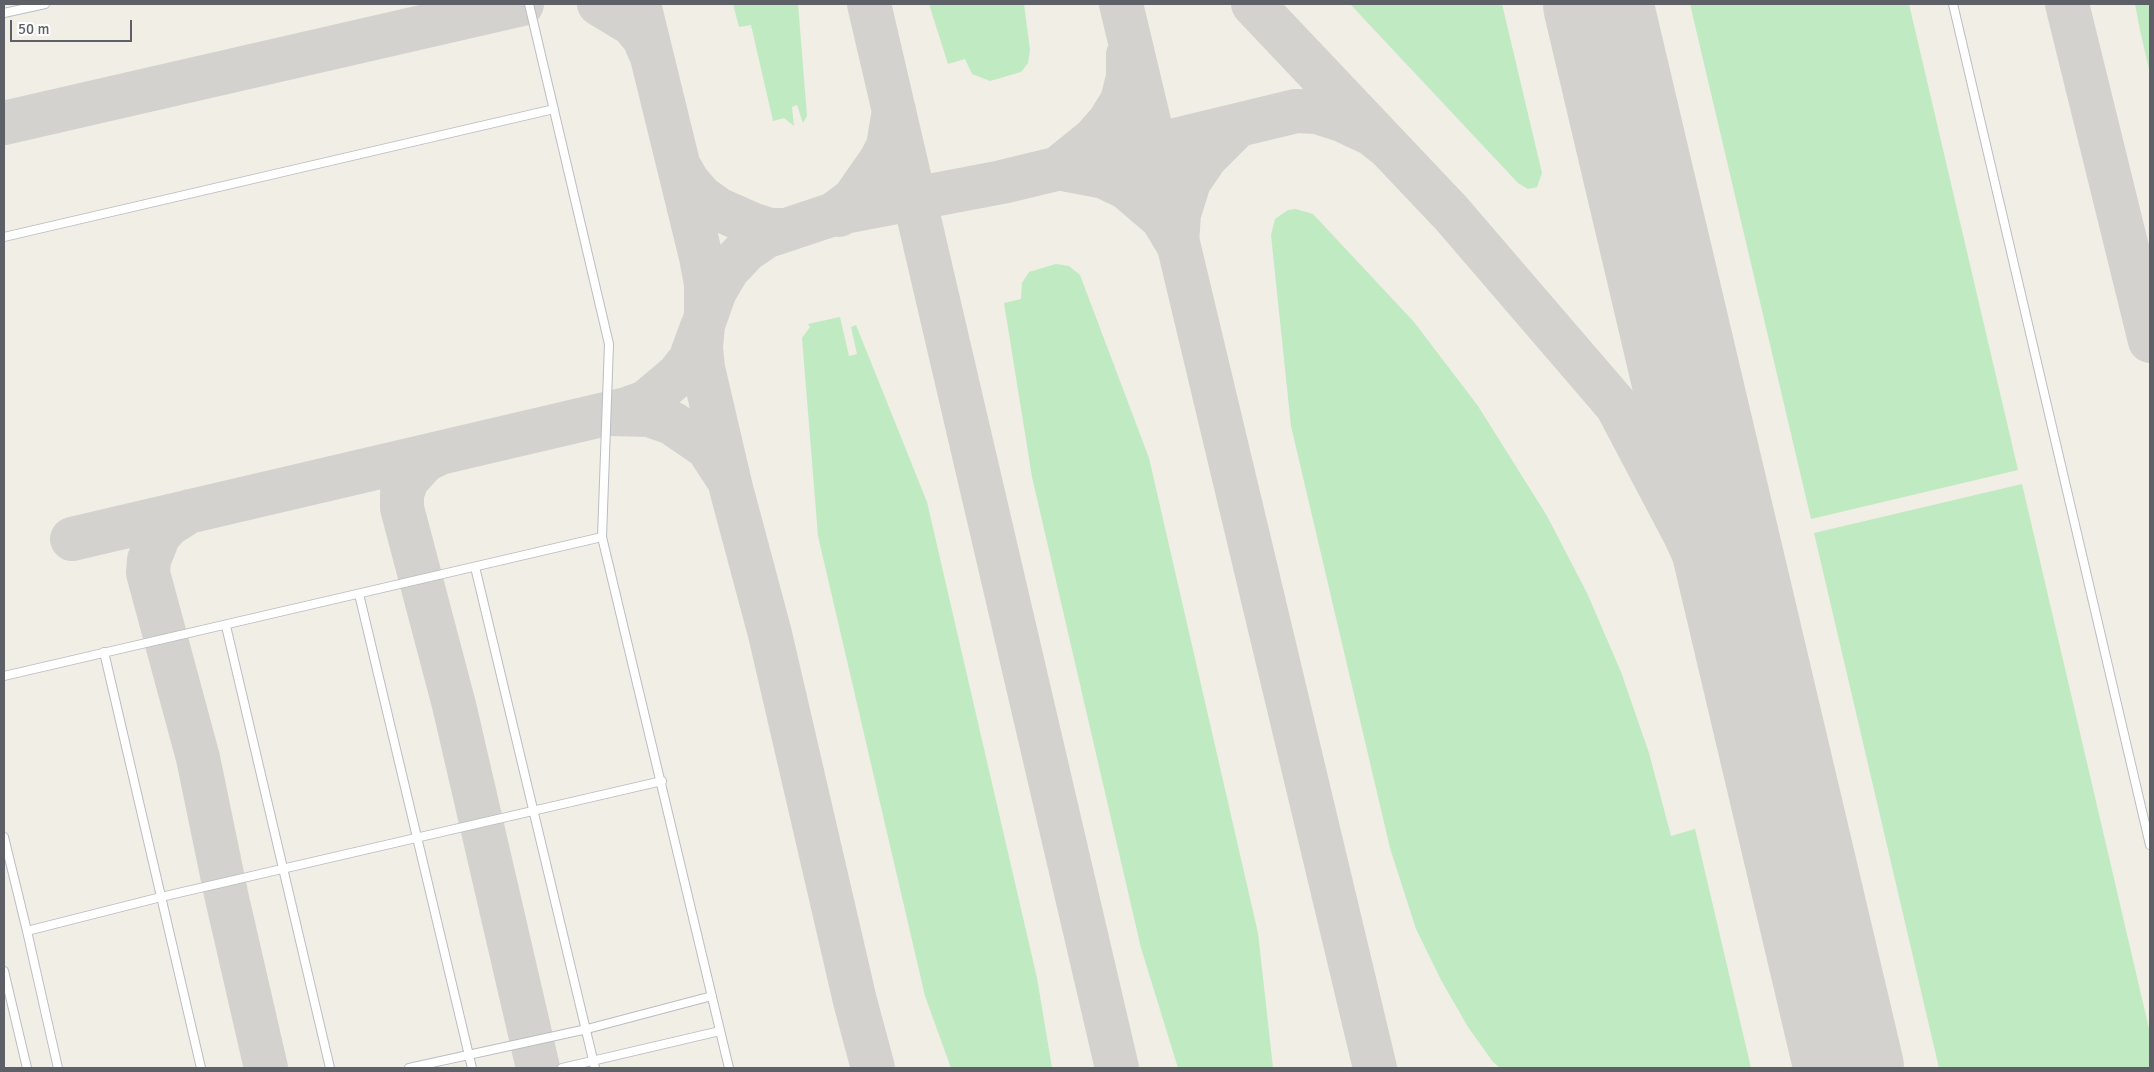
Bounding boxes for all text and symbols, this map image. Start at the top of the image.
scale bar [12,10,135,42]
text: 50 m [18,20,49,38]

